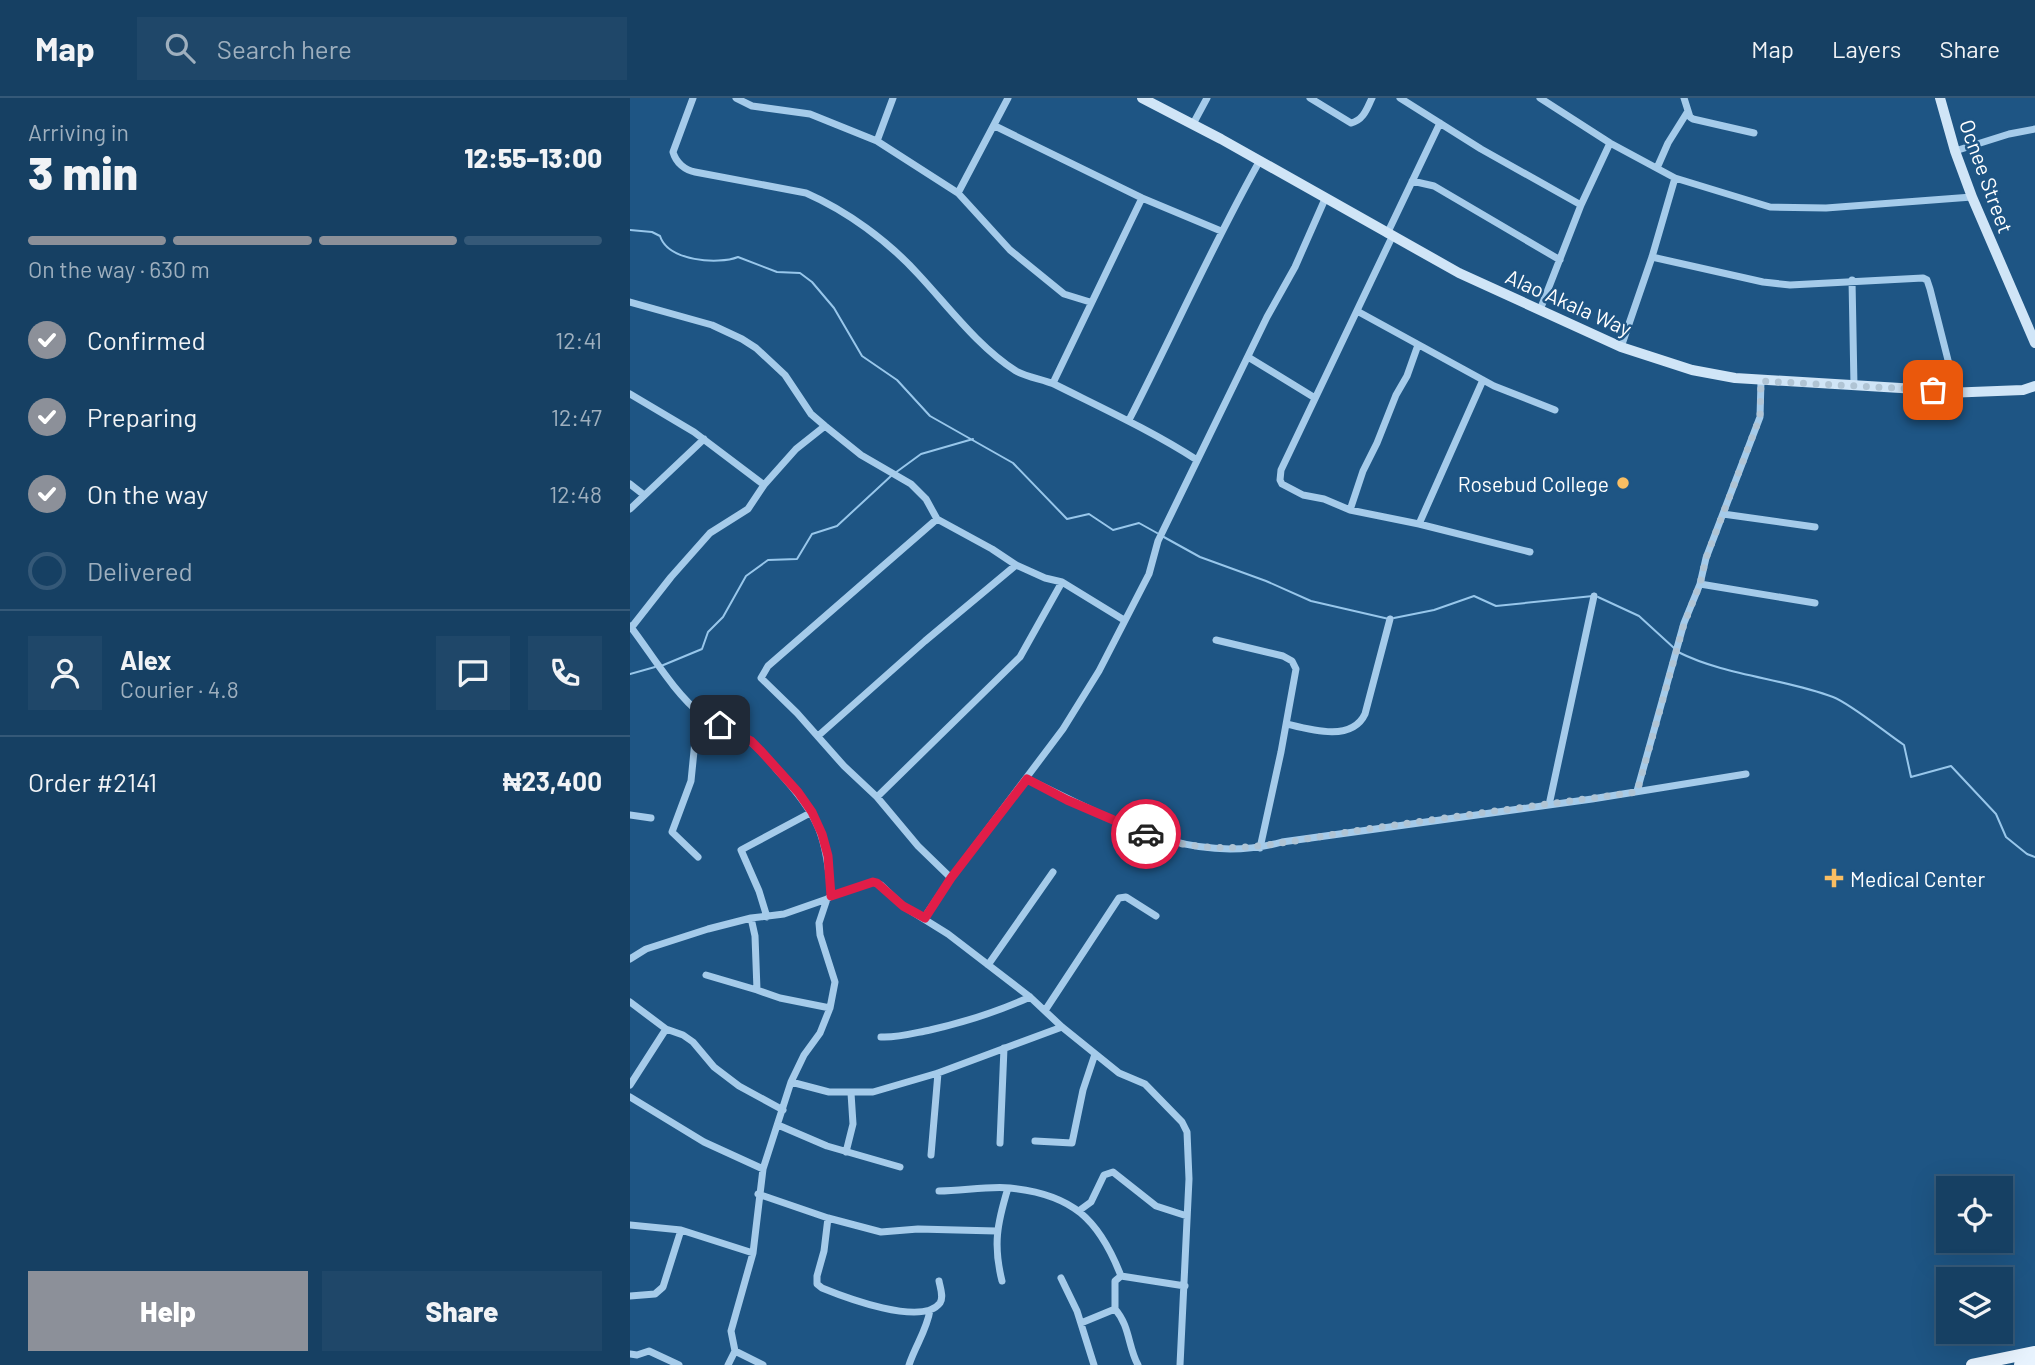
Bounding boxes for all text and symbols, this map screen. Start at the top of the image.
search box [137,17,627,80]
text: Map [35,28,95,68]
icon: search [161,29,199,67]
text: Search here [217,33,352,64]
text: Map [1751,34,1794,63]
text: Layers [1832,34,1901,63]
text: Share [1939,34,2000,63]
street label: Ocnee Street [1955,116,2019,236]
text: Arriving in [28,118,129,146]
text: 12:55–13:00 [464,142,602,173]
text: 3 min [28,144,138,199]
text: On the way · 630 m [28,255,210,283]
street label: Alao Akala Way [1502,263,1636,341]
icon: check [28,321,66,359]
text: Confirmed [87,324,206,355]
text: 12:41 [555,326,602,354]
pin [1903,360,1963,420]
icon: bag [1914,371,1952,409]
icon: check [28,398,66,436]
text: Preparing [87,401,197,432]
text: 12:47 [551,403,602,431]
place label: Rosebud College [1458,471,1609,496]
icon: check [28,475,66,513]
marker: Rosebud College [1615,475,1631,491]
text: On the way [87,478,208,509]
text: 12:48 [549,480,602,508]
text: Delivered [87,555,193,586]
button: person [28,636,102,710]
button: chat [436,636,510,710]
button: phone [528,636,602,710]
text: Alex [120,644,171,675]
text: Courier · 4.8 [120,675,239,703]
pin [690,695,750,755]
icon: home [701,706,739,744]
text: ₦23,400 [503,765,602,796]
text: Order #2141 [28,766,157,797]
courier [1111,799,1181,869]
icon: car [1127,815,1165,853]
place label: Medical Center [1850,866,1985,891]
marker: Medical Center [1824,868,1844,888]
map controls [1936,1176,2013,1344]
button: locate [1936,1176,2013,1253]
button: layers [1936,1267,2013,1344]
button: Help [28,1271,308,1351]
button: Share [322,1271,602,1351]

